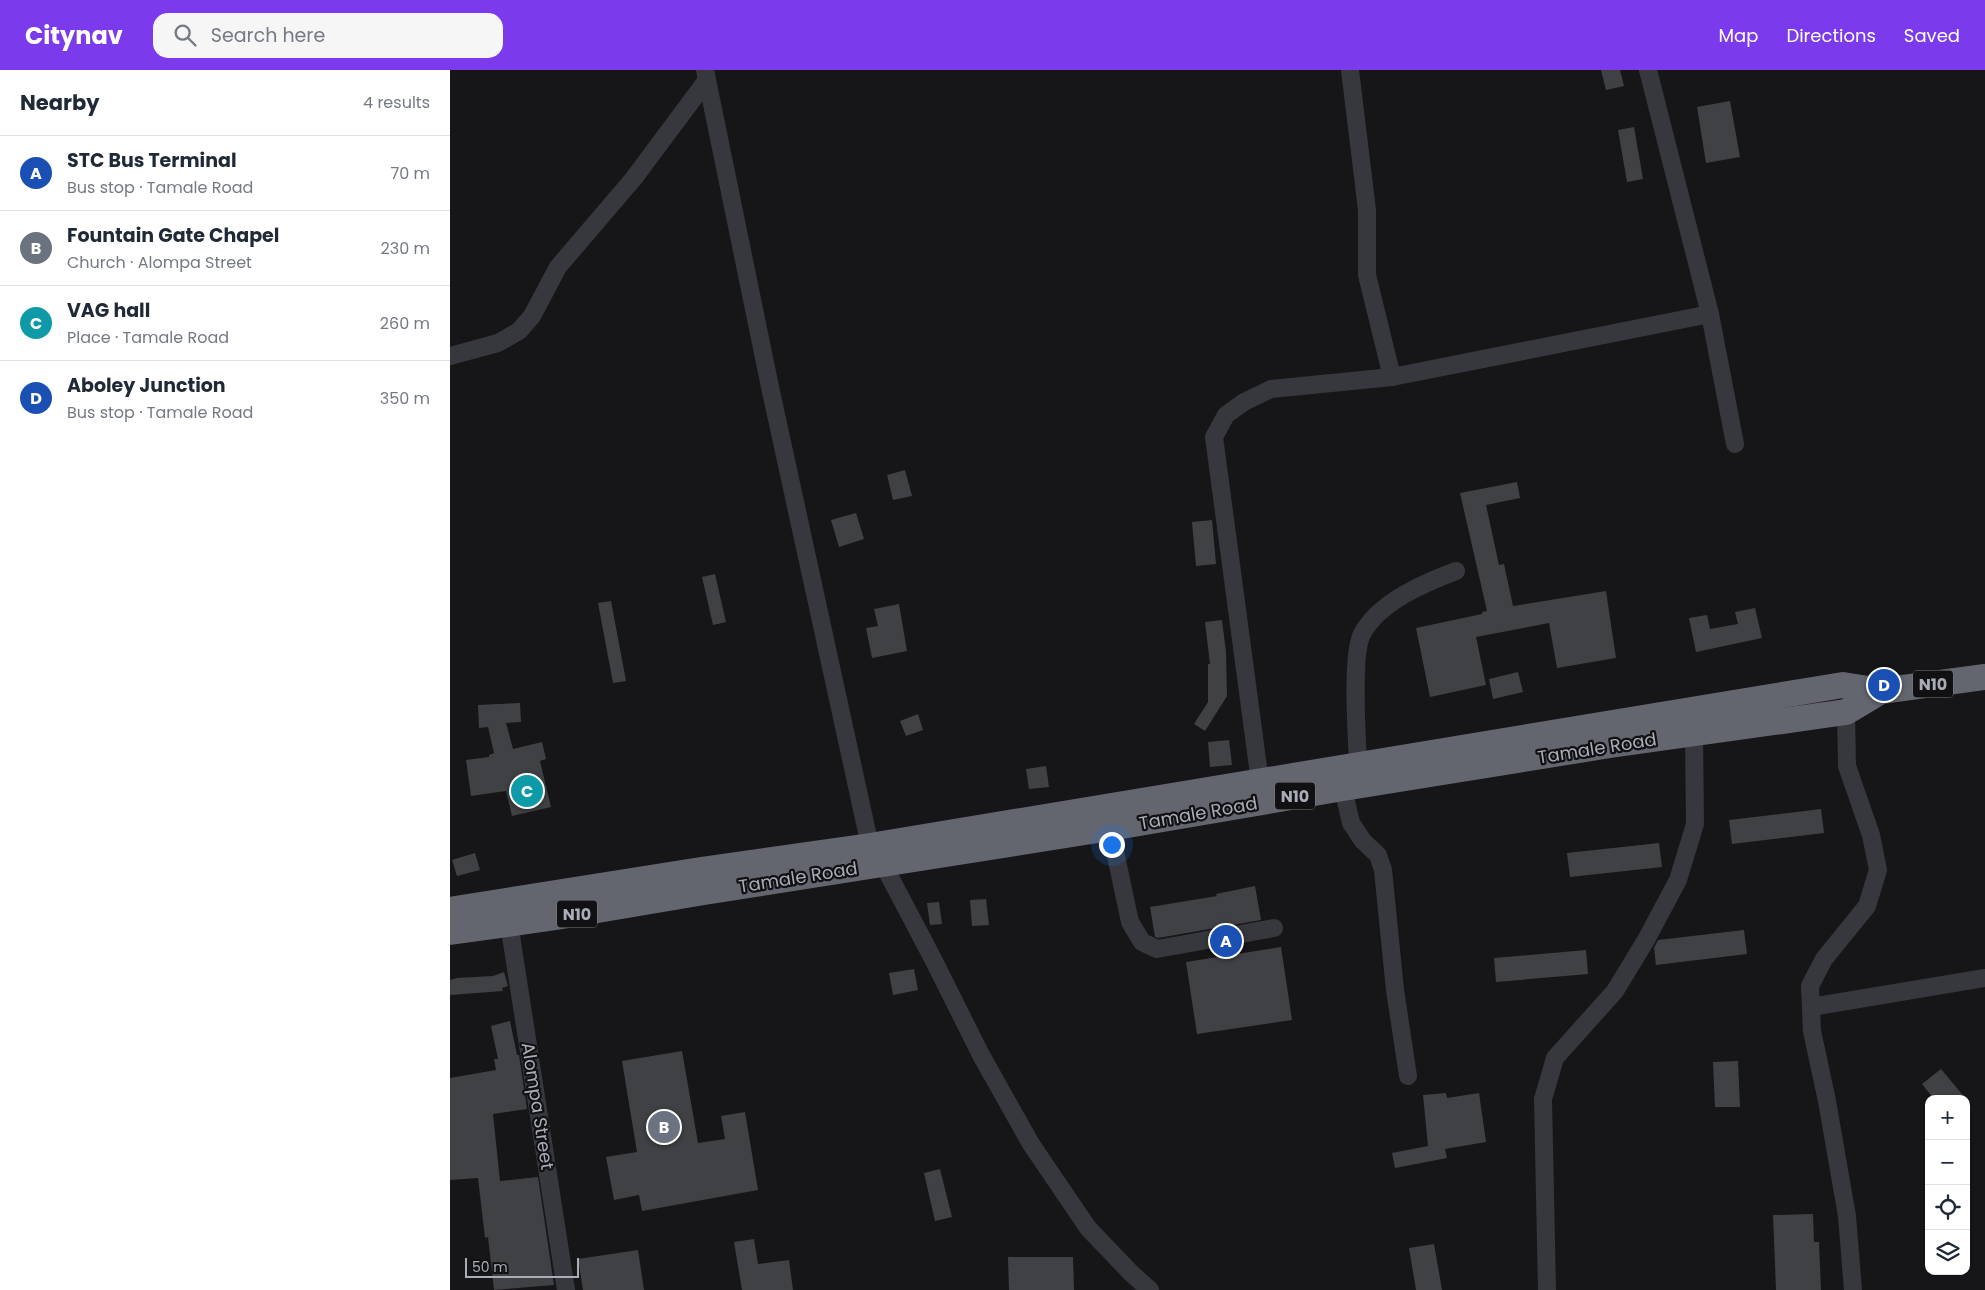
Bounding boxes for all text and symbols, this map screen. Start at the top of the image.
search box [153,13,503,58]
text: Citynav [25,19,123,52]
icon: search [171,21,199,49]
text: Search here [211,22,325,49]
text: Map [1719,23,1758,48]
text: Directions [1786,23,1876,48]
text: Saved [1904,23,1960,48]
text: Nearby [20,88,100,117]
text: 4 results [363,91,430,114]
text: STC Bus Terminal [67,147,236,174]
text: A [30,162,42,185]
text: 70 m [390,162,430,185]
text: Bus stop · Tamale Road [67,176,253,199]
text: Fountain Gate Chapel [67,222,279,249]
text: B [31,237,41,260]
text: 230 m [381,237,430,260]
text: Church · Alompa Street [67,251,252,274]
text: VAG hall [67,297,150,324]
text: C [30,312,42,335]
text: 260 m [380,312,430,335]
text: Place · Tamale Road [67,326,229,349]
text: Aboley Junction [67,372,226,399]
text: D [30,387,42,410]
text: 350 m [380,387,430,410]
text: Bus stop · Tamale Road [67,401,253,424]
pin: D [1868,666,1900,704]
road number: N10 [1913,670,1953,698]
street label: Tamale Road [1536,726,1658,770]
pin: C [511,772,543,810]
road number: N10 [1275,782,1315,809]
street label: Tamale Road [1137,790,1259,836]
your location [1099,832,1125,858]
street label: Tamale Road [737,855,859,899]
road number: N10 [557,901,597,928]
pin: A [1210,922,1242,960]
street label: Alompa Street [516,1041,560,1171]
map controls [1925,1095,1970,1275]
button: + [1925,1095,1970,1140]
pin: B [648,1108,680,1146]
button: − [1925,1140,1970,1185]
button: locate [1925,1185,1970,1230]
button: layers [1925,1230,1970,1275]
scale bar [465,1255,579,1278]
text: 50 m [472,1257,508,1277]

